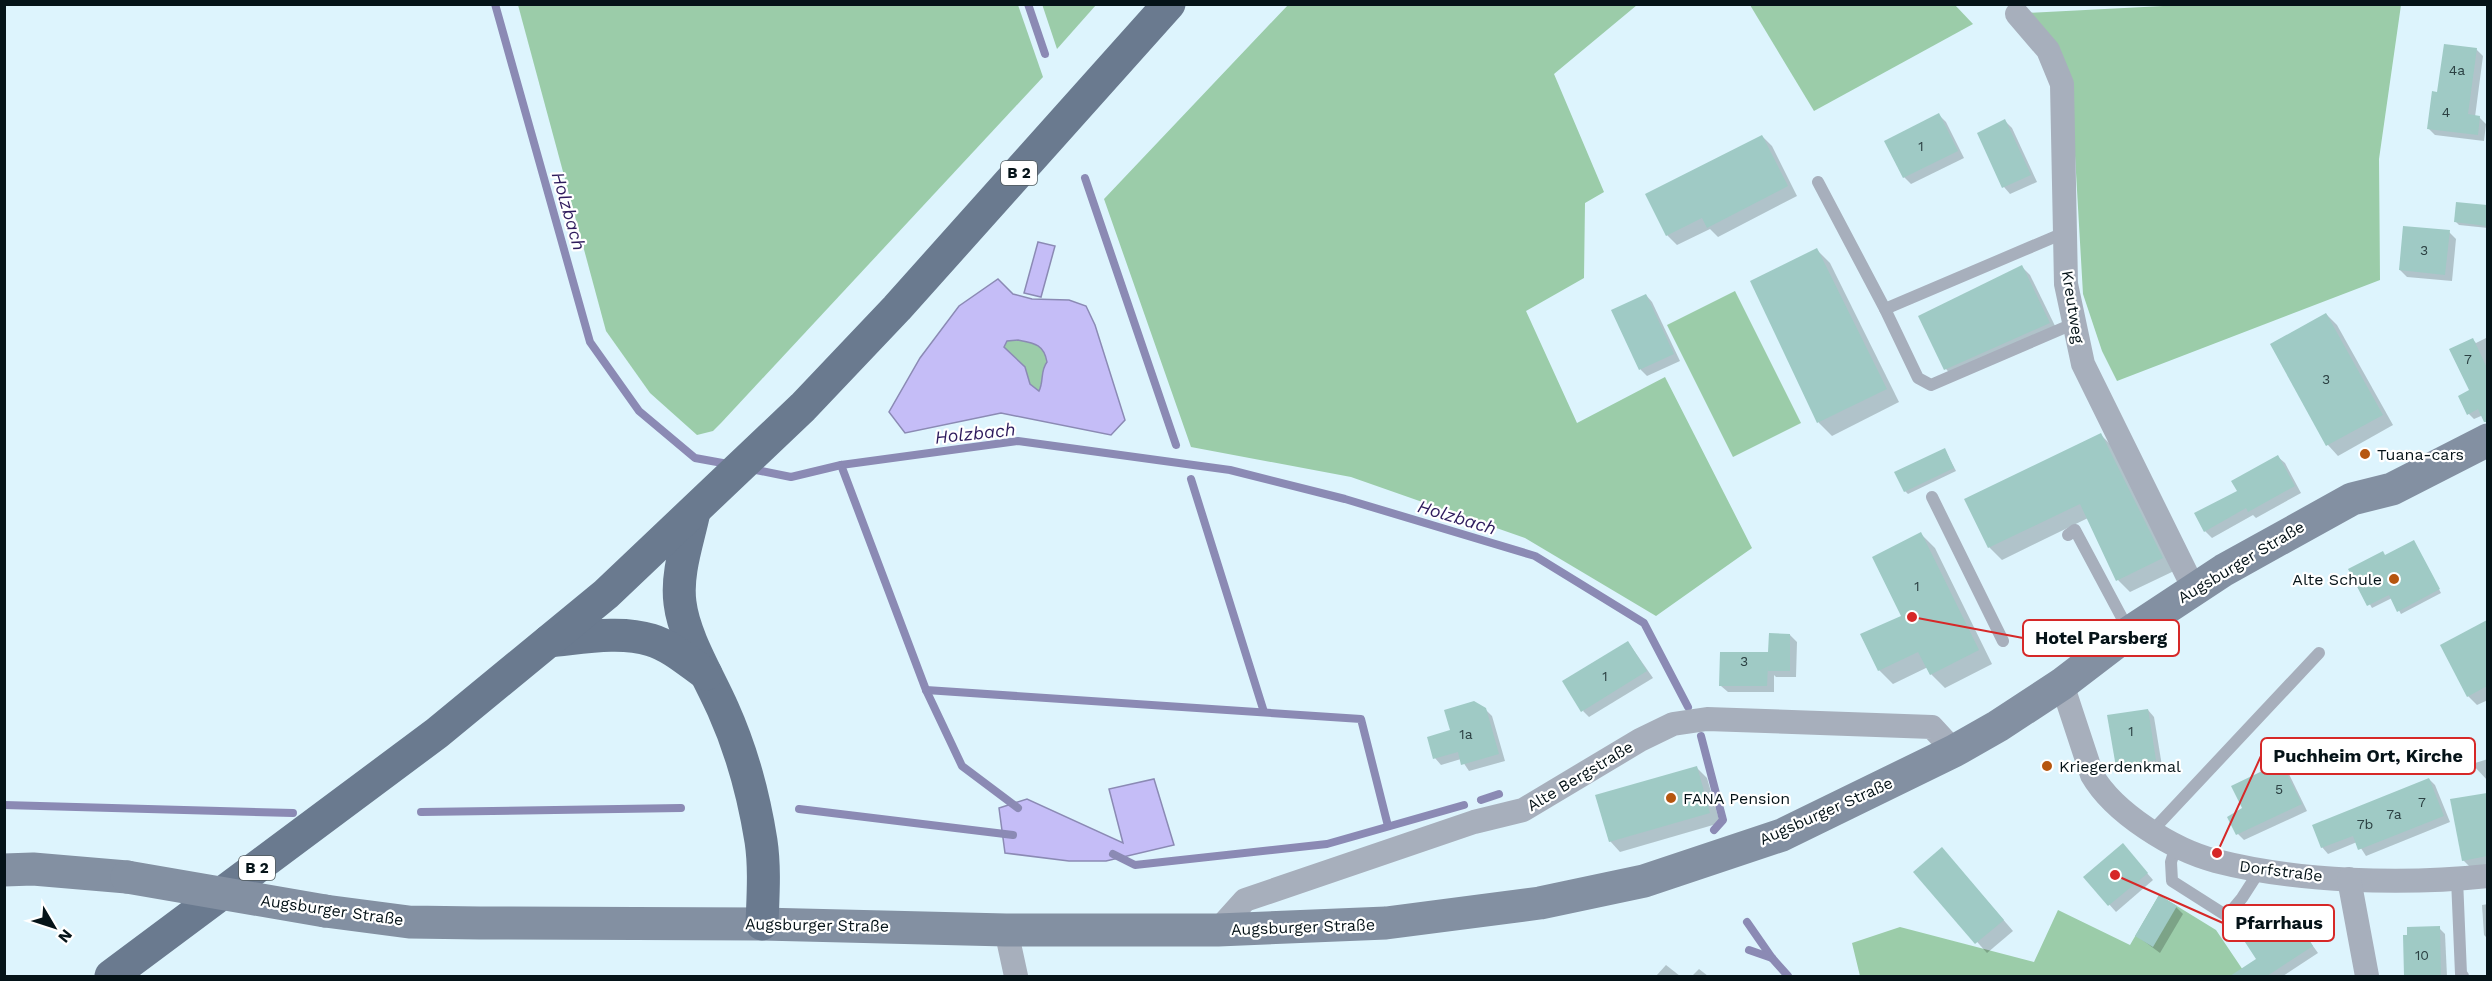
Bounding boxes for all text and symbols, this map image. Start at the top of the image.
house number: 4a [2449,62,2465,78]
house number: 4 [2442,104,2450,120]
house number: 1 [1918,138,1924,154]
road number: B 2 [1001,161,1037,185]
water label: Holzbach [548,169,590,253]
house number: 3 [2420,242,2428,258]
street label: Kreutweg [2058,269,2088,345]
house number: 7 [2464,351,2472,367]
house number: 3 [2322,371,2330,387]
water label: Holzbach [934,418,1016,448]
place label: Tuana-cars [2377,445,2464,464]
marker: Tuana-cars [2358,447,2372,461]
water label: Holzbach [1415,495,1499,539]
street label: Augsburger Straße [2174,517,2308,607]
place label: Alte Schule [2292,570,2382,589]
marker: Alte Schule [2387,572,2401,586]
house number: 1 [1914,578,1920,594]
callout: Hotel Parsberg [2023,620,2179,656]
text: Hotel Parsberg [2035,627,2168,648]
house number: 3 [1740,653,1748,669]
house number: 1 [1602,668,1608,684]
house number: 1 [2128,723,2134,739]
house number: 1a [1459,726,1473,742]
street label: Alte Bergstraße [1523,737,1637,815]
callout: Puchheim Ort, Kirche [2261,738,2475,774]
text: Puchheim Ort, Kirche [2273,745,2463,766]
place label: Kriegerdenkmal [2059,757,2181,776]
marker: Kriegerdenkmal [2040,759,2054,773]
street label: Augsburger Straße [1756,773,1896,849]
house number: 5 [2275,781,2283,797]
place label: FANA Pension [1683,789,1790,808]
marker: FANA Pension [1664,791,1678,805]
house number: 7 [2418,794,2426,810]
house number: 7a [2386,806,2402,822]
house number: 7b [2357,816,2373,832]
road number: B 2 [239,856,275,880]
street label: Dorfstraße [2238,856,2324,886]
street label: Augsburger Straße [259,891,405,929]
north arrow [24,897,84,957]
callout: Pfarrhaus [2223,905,2334,941]
text: Pfarrhaus [2235,912,2323,933]
street label: Augsburger Straße [745,914,889,936]
street label: Augsburger Straße [1231,915,1375,939]
text: N [54,926,76,947]
house number: 10 [2415,947,2429,963]

